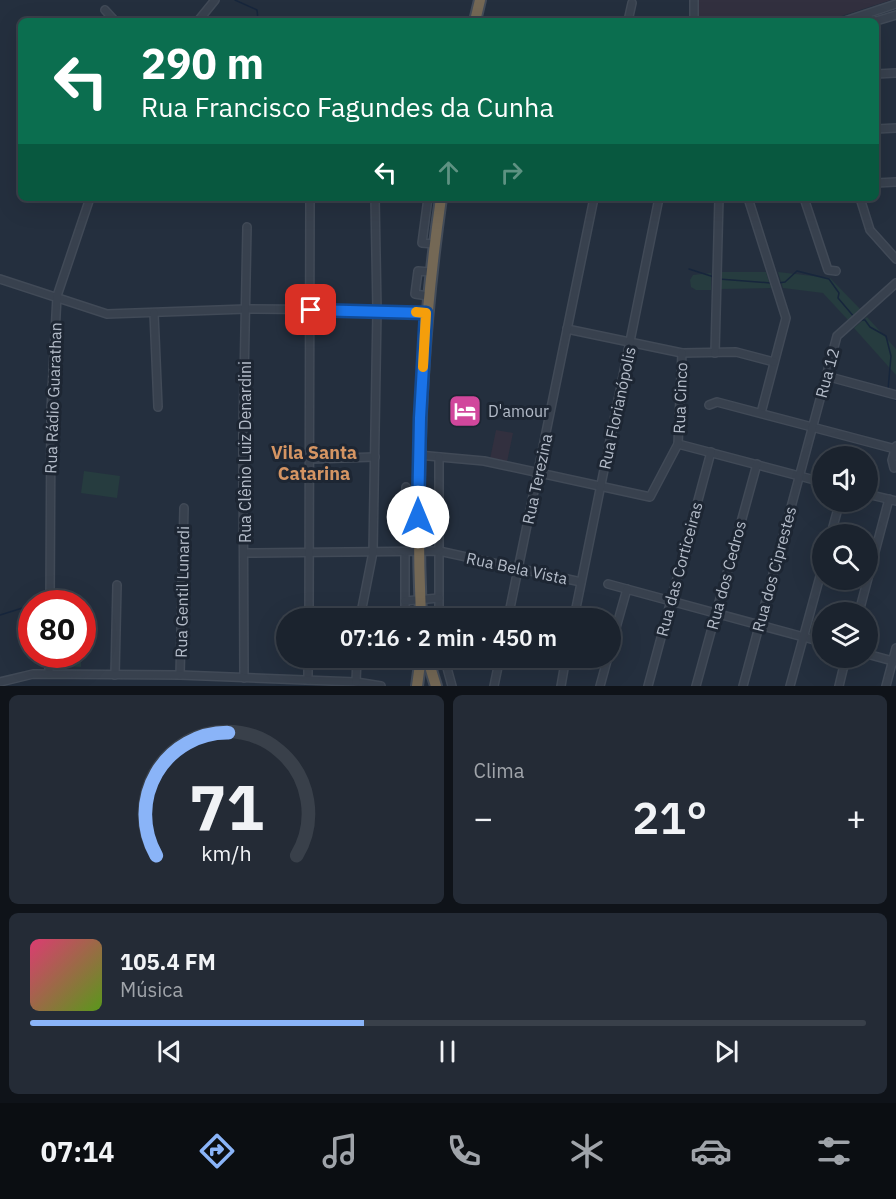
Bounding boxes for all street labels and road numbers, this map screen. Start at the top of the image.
street label: Rua Rádio Guarathan [40,322,66,474]
street label: Rua Florianópolis [594,345,640,471]
street label: Rua 12 [811,346,843,400]
street label: Rua Clênio Luiz Denardini [235,361,255,543]
street label: Rua Cinco [669,362,691,434]
street label: Rua Terezina [518,431,556,526]
street label: Rua das Corticeiras [651,500,707,638]
street label: Rua dos Ciprestes [748,504,800,634]
street label: Rua dos Cedros [702,518,750,632]
street label: Rua Gentil Lunardi [171,526,193,658]
street label: Rua Bela Vista [464,547,570,589]

